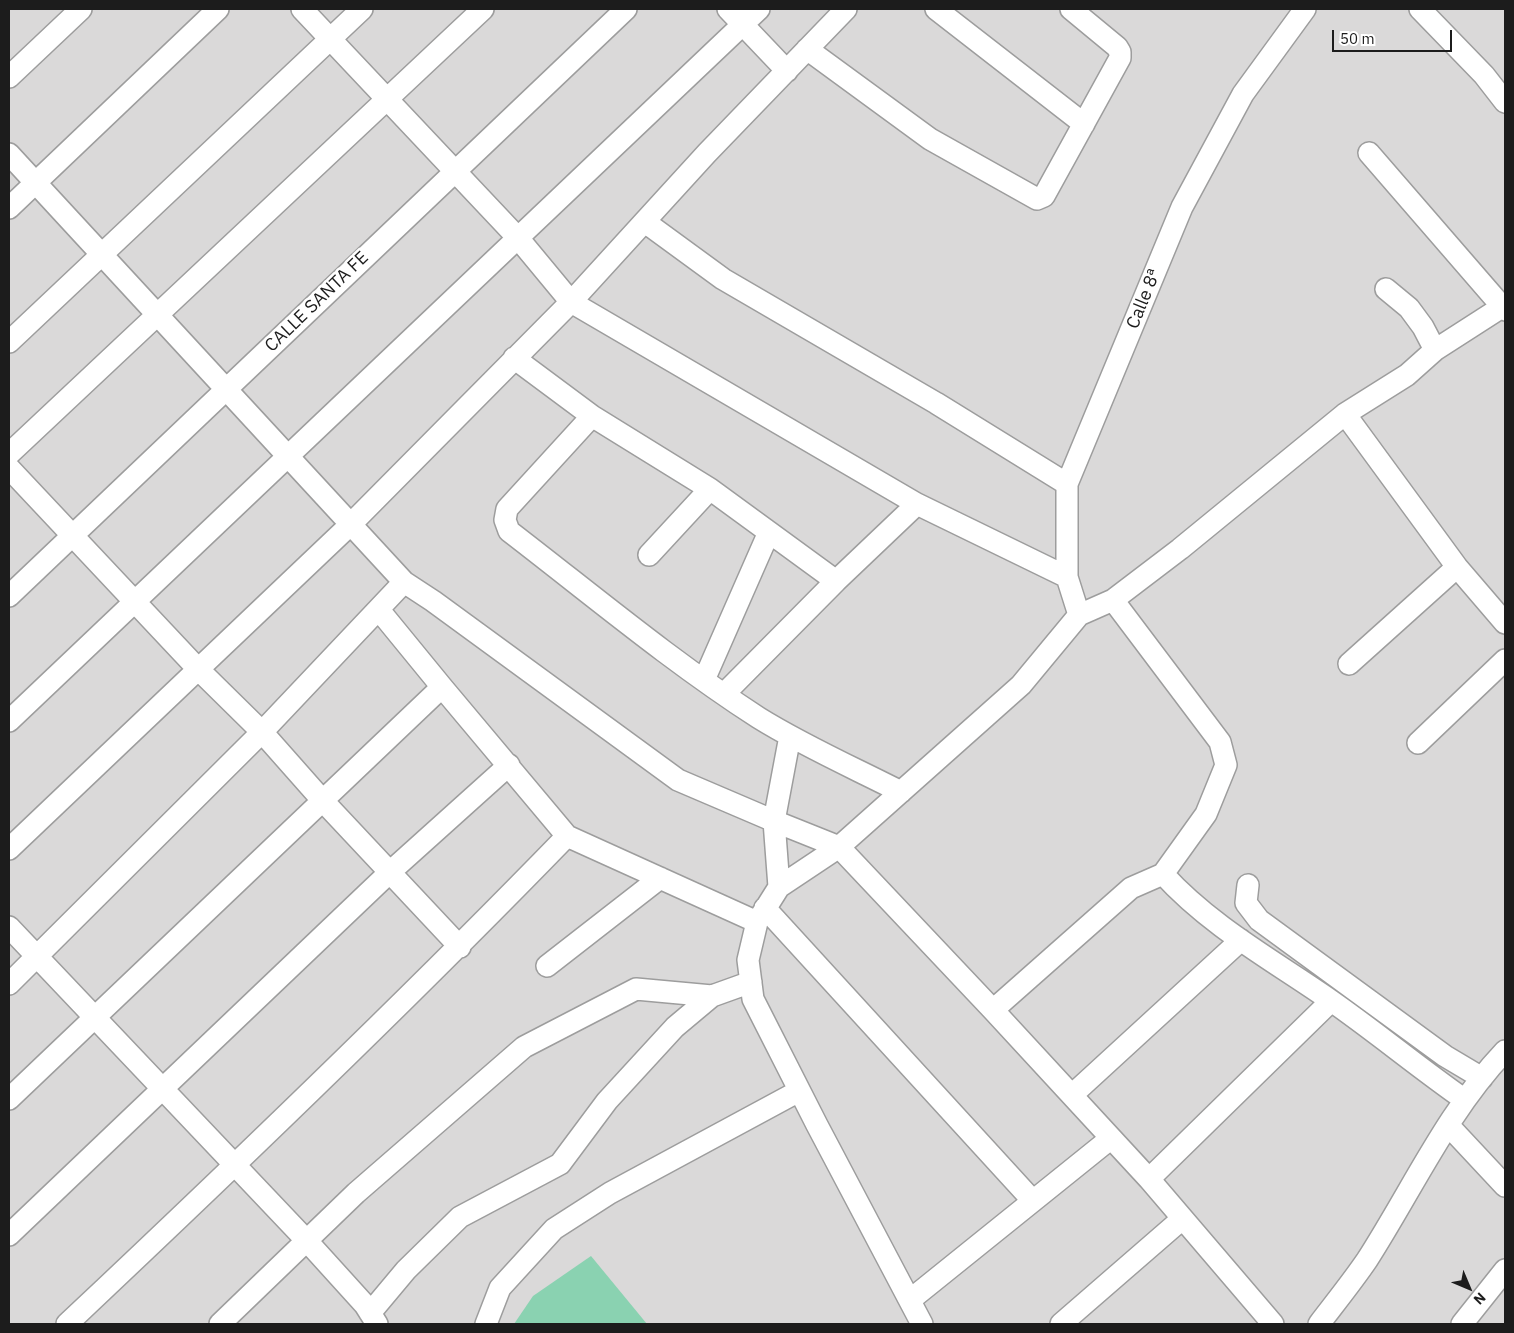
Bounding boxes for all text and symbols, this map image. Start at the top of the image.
scale bar [1334,20,1454,52]
text: 50 m [1340,29,1375,48]
street label: CALLE SANTA FE [261,247,373,357]
street label: Calle 8ª [1122,266,1166,332]
north arrow [1444,1263,1494,1313]
text: N [1470,1289,1490,1309]

